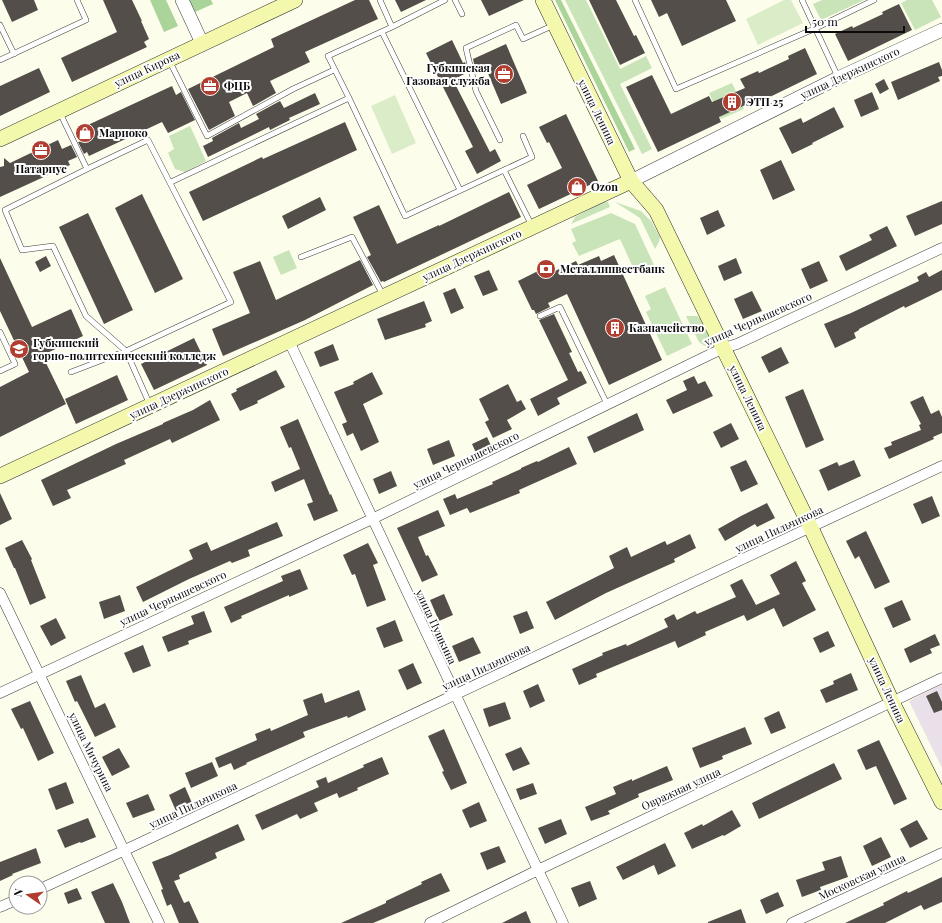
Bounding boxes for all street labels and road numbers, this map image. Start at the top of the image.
street label: улица Дзержинского [797,43,902,103]
street label: улица Кирова [111,47,182,91]
street label: улица Ленина [575,76,620,148]
street label: улица Дзержинского [419,225,524,285]
street label: улица Чернышевского [701,288,814,349]
street label: улица Ленина [726,362,771,434]
street label: улица Дзержинского [126,363,231,423]
street label: улица Чернышевского [409,427,521,492]
street label: улица Пильчикова [732,501,826,556]
street label: улица Чернышевского [116,566,229,629]
street label: улица Пушкина [412,586,461,667]
street label: улица Пильчикова [439,639,533,694]
street label: улица Ленина [865,653,910,726]
street label: улица Мичурина [65,709,117,794]
street label: Овражная улица [639,763,723,813]
street label: улица Пильчикова [146,777,240,832]
street label: Московская улица [816,850,908,903]

